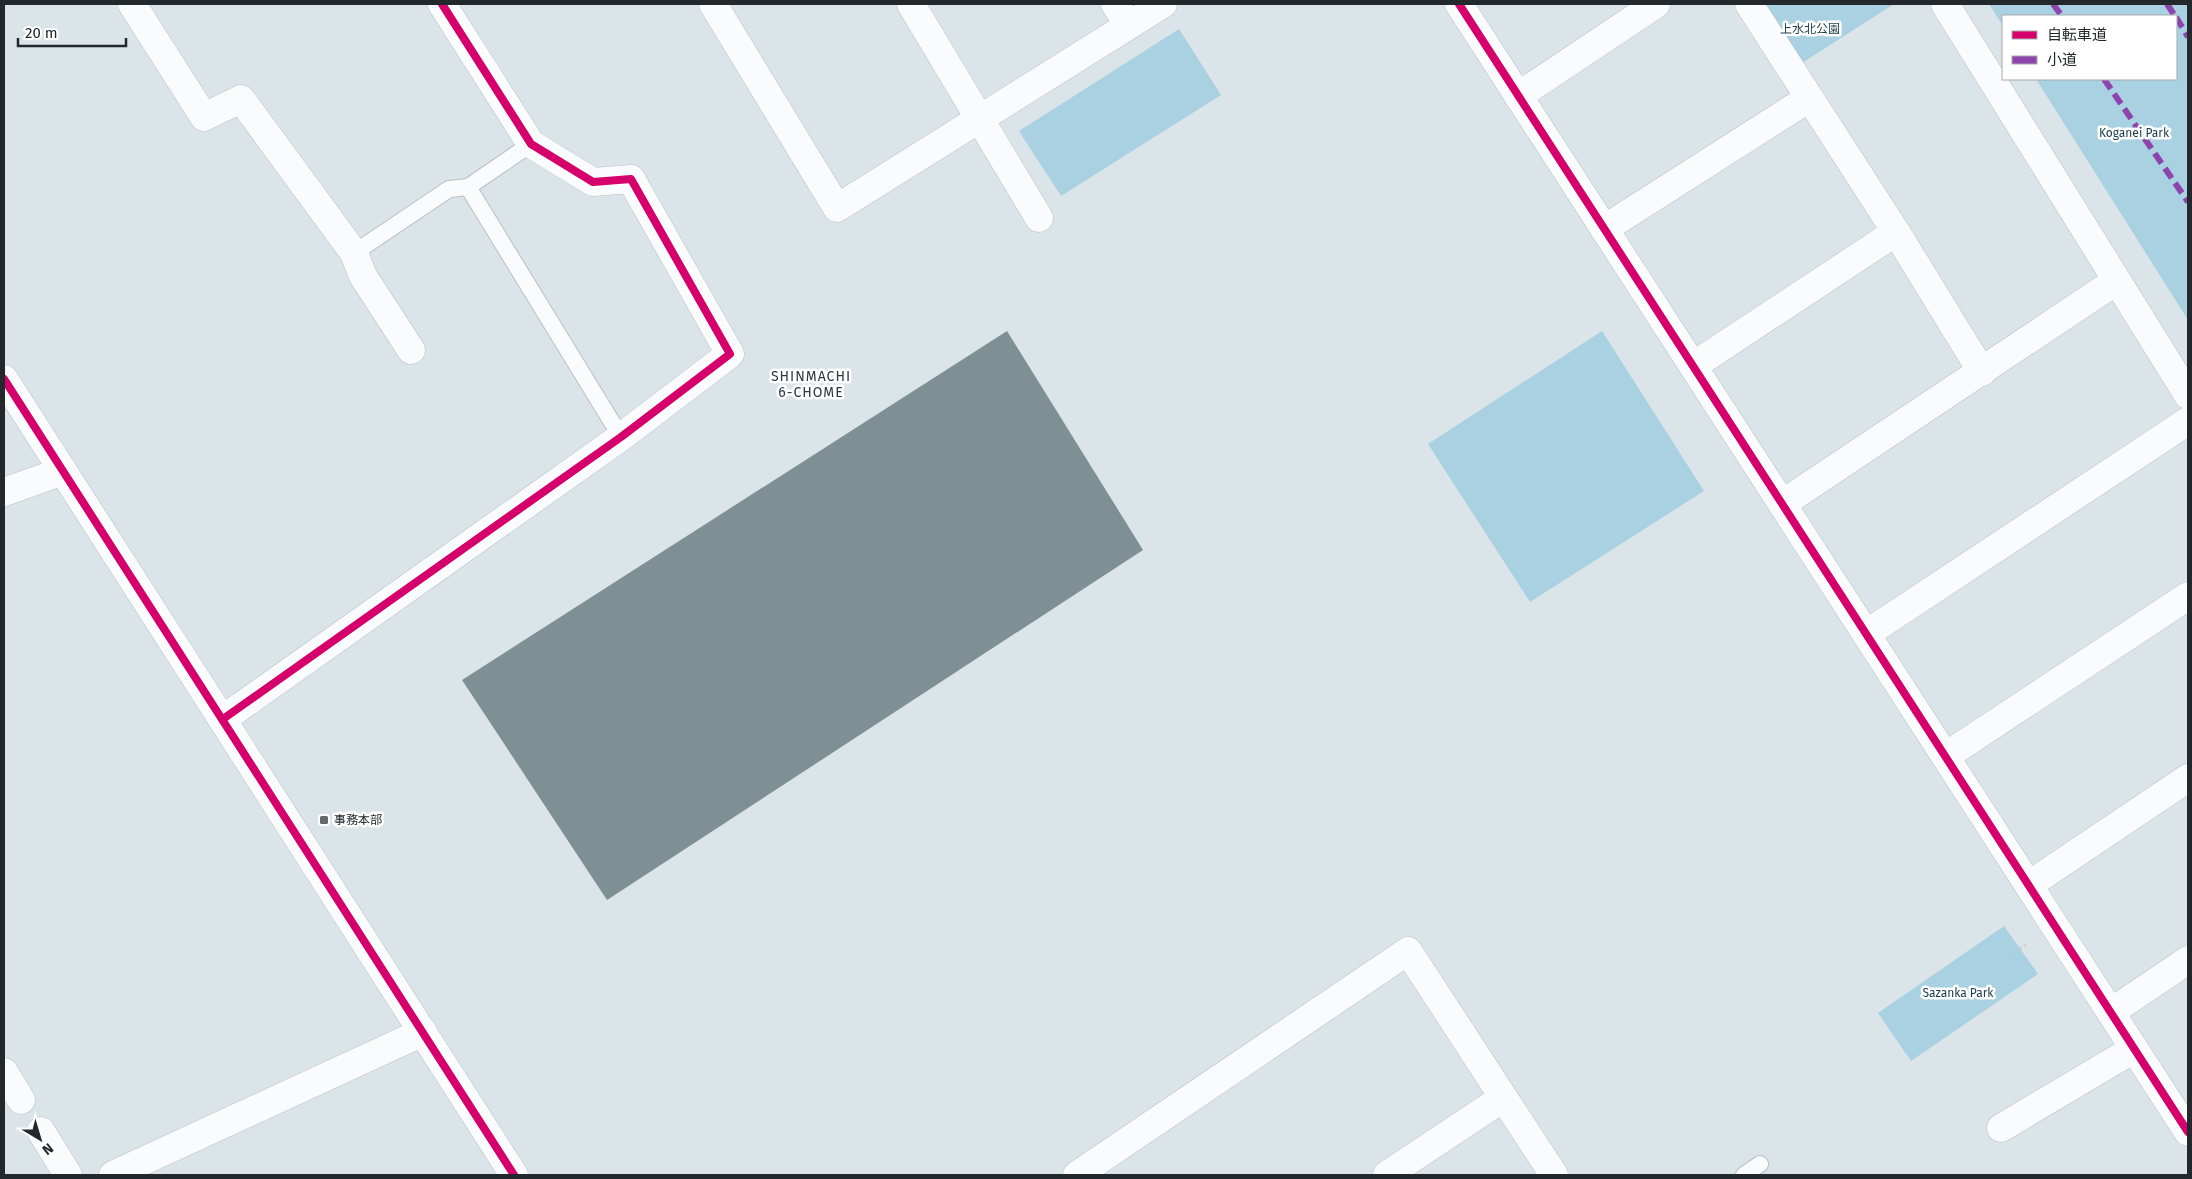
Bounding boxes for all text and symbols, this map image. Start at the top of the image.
scale bar [18,15,125,47]
legend [2002,15,2177,80]
park label: 上水北公園 [1780,22,1840,36]
text: 20 m [25,24,58,42]
text: 自転車道 [2047,26,2107,44]
text: 小道 [2047,51,2077,69]
park label: Koganei Park [2099,126,2170,140]
district label: SHINMACHI 6-CHOME [771,368,851,401]
place label: 事務本部 [334,813,382,827]
marker: 事務本部 [318,814,330,826]
park label: Sazanka Park [1923,986,1994,1000]
north arrow [15,1114,65,1164]
text: N [39,1139,57,1158]

